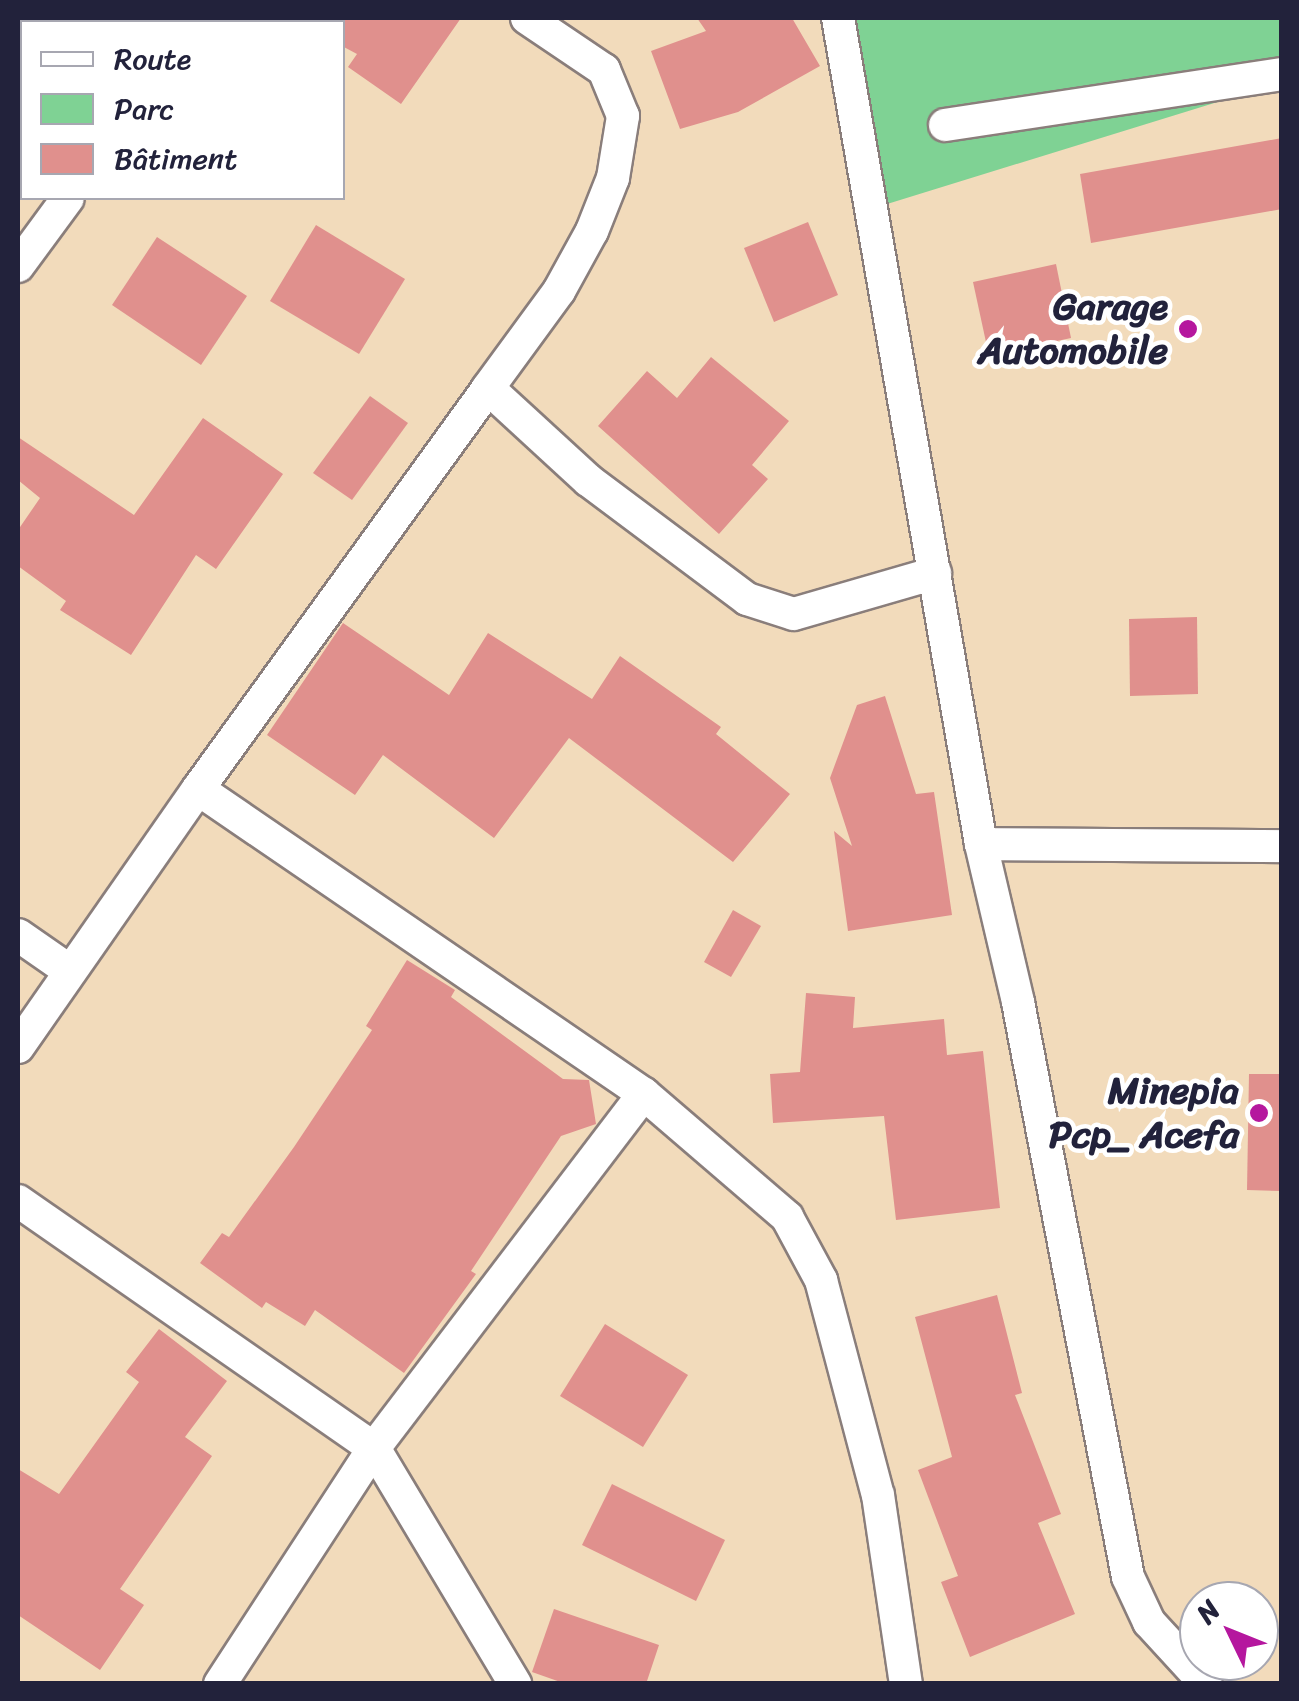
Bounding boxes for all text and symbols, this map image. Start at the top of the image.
legend [20,20,345,200]
text: Route [114,32,191,86]
text: Parc [114,82,175,136]
text: Bâtiment [114,132,237,186]
place label: Garage Automobile [978,284,1168,373]
marker: Garage Automobile [1177,318,1199,340]
place label: Minepia Pcp_ Acefa [1049,1068,1239,1158]
marker: Minepia Pcp_ Acefa [1248,1102,1270,1124]
north arrow [1179,1581,1279,1681]
text: N [1184,1588,1233,1635]

